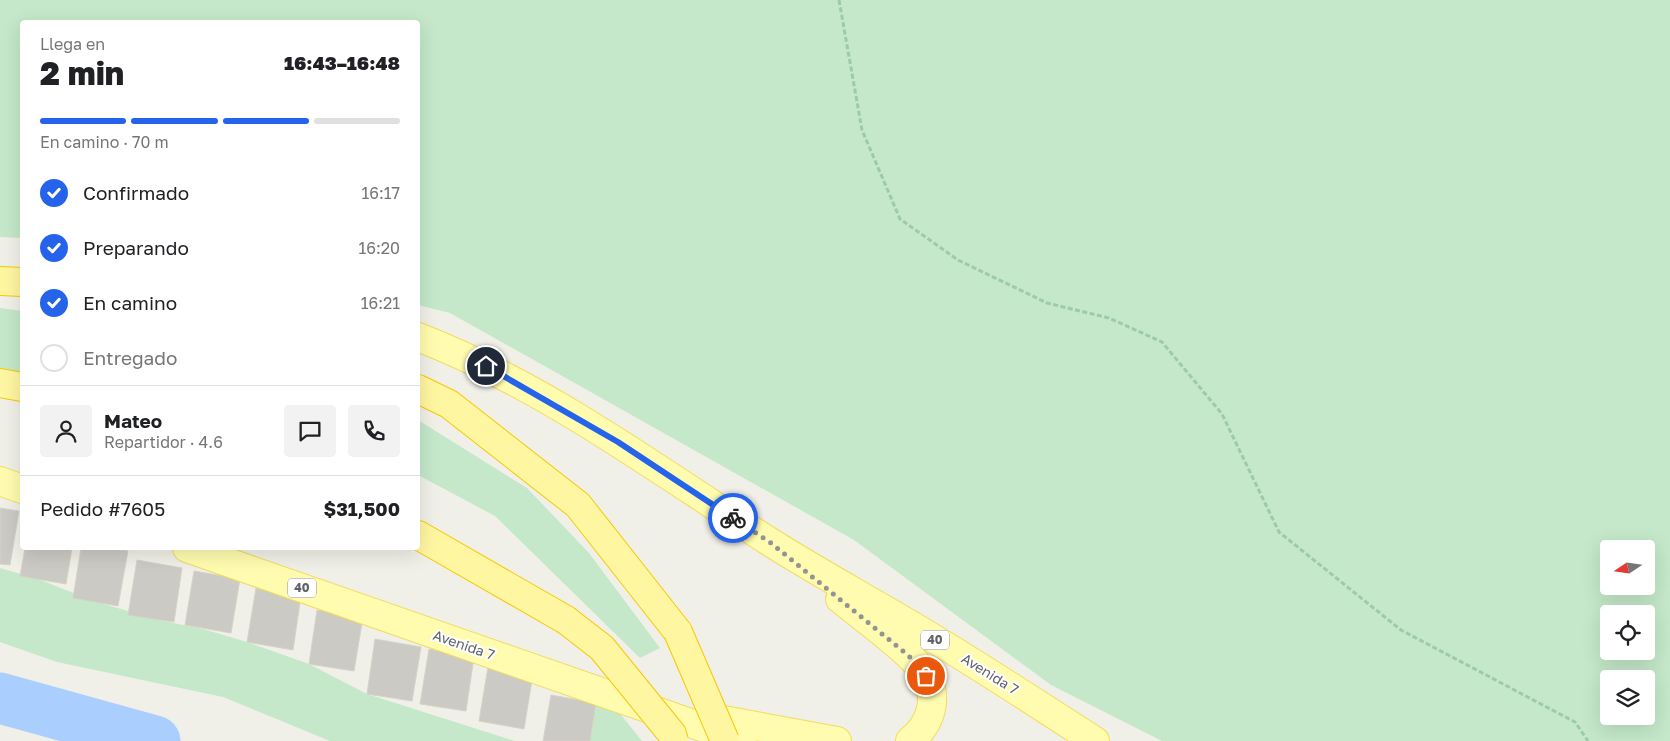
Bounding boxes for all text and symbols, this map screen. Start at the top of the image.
text: Llega en [40,34,105,54]
text: 16:43–16:48 [284,51,400,74]
text: 2 min [40,54,124,92]
text: En camino · 70 m [40,132,169,152]
icon: check [40,179,68,207]
text: Confirmado [83,181,189,204]
text: 16:17 [362,183,400,203]
icon: check [40,234,68,262]
text: Preparando [83,236,189,259]
text: 16:20 [359,238,400,258]
icon: check [40,289,68,317]
text: En camino [83,291,177,314]
text: 16:21 [361,293,400,313]
pin [465,345,507,387]
text: Entregado [83,346,177,369]
icon: home [472,352,500,380]
button: person [40,405,92,457]
button: chat [284,405,336,457]
button: phone [348,405,400,457]
text: Mateo [104,409,162,432]
text: Repartidor · 4.6 [104,432,223,452]
courier [708,493,758,543]
text: Pedido #7605 [40,497,165,520]
text: $31,500 [324,497,400,520]
icon: bike [719,504,747,532]
north arrow [1600,540,1655,595]
map controls [1600,540,1655,725]
road number: 40 [288,578,316,598]
button: locate [1600,605,1655,660]
street label: Avenida 7 [431,626,497,663]
road number: 40 [921,630,949,650]
street label: Avenida 7 [959,649,1022,698]
pin [905,655,947,697]
icon: bag [912,662,940,690]
button: layers [1600,670,1655,725]

